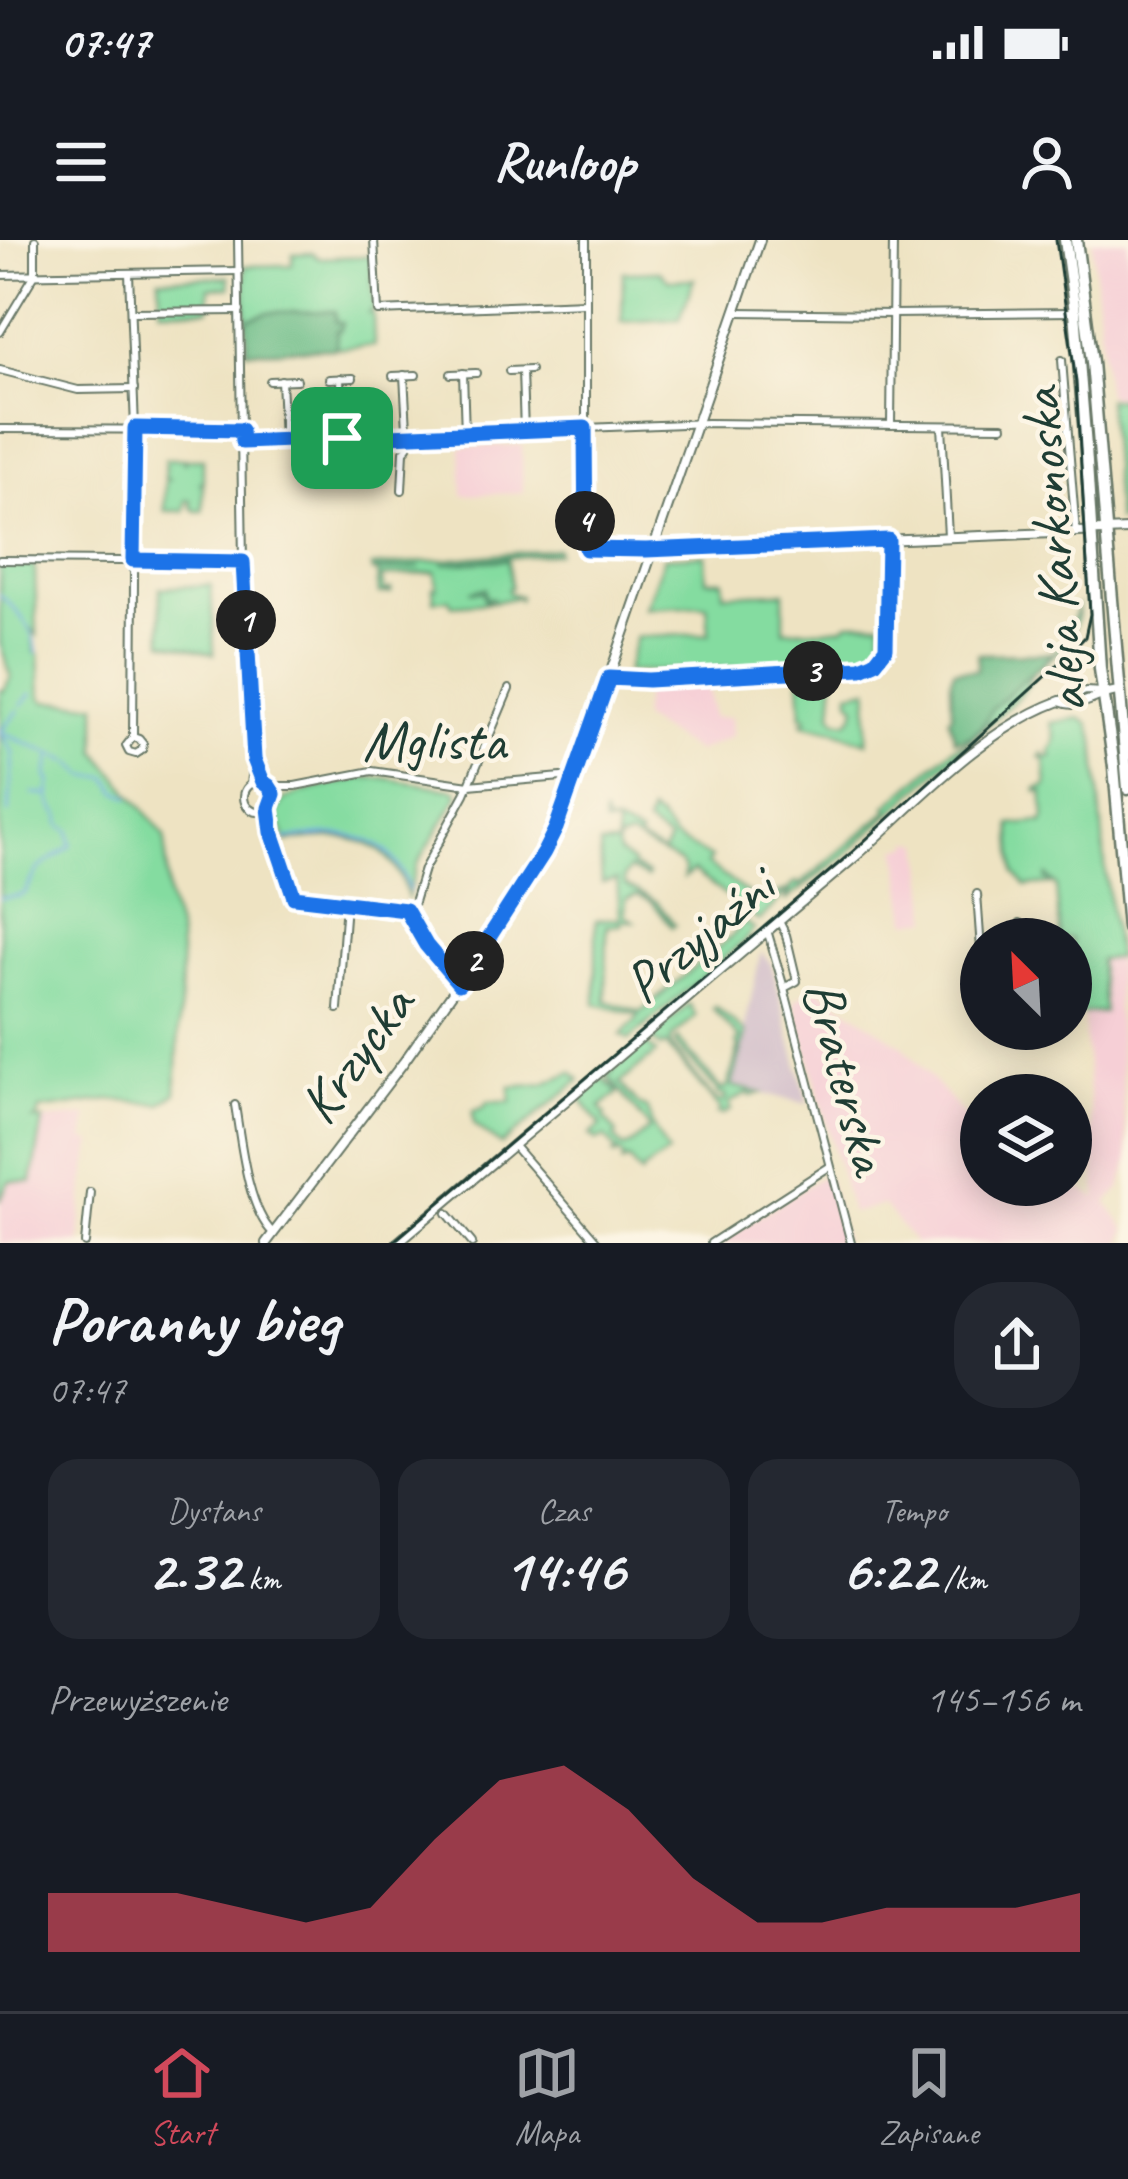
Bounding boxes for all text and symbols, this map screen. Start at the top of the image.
text: 07:47 [60,14,150,71]
text: Runloop [493,128,635,196]
icon: menu [48,129,114,195]
icon: person [1014,129,1080,195]
street label: aleja Karkonoska [1003,382,1103,716]
pin [291,387,393,489]
icon: arrive [309,405,375,471]
pin: 4 [555,491,615,551]
text: 4 [578,500,592,542]
pin: 1 [216,590,276,650]
text: 1 [239,599,253,641]
pin: 3 [783,641,843,701]
text: 3 [806,650,820,692]
street label: Mglista [363,705,509,777]
street label: Przyjaźni [608,847,794,1019]
north arrow [960,918,1092,1050]
map controls [960,918,1092,1206]
pin: 2 [444,931,504,991]
text: 2 [467,940,481,982]
street label: Krzycka [282,969,432,1137]
street label: Braterska [787,972,908,1185]
button: layers [960,1074,1092,1206]
text: Poranny bieg [48,1279,339,1362]
button: share [954,1282,1080,1408]
text: 07:47 [48,1366,126,1415]
text: Dystans [167,1490,261,1532]
text: Czas [538,1490,590,1532]
text: Tempo [881,1490,947,1532]
text: 2.32 [147,1532,240,1608]
text: 14:46 [503,1532,625,1608]
text: 6:22 [841,1532,936,1608]
text: km [240,1558,281,1600]
text: /km [936,1558,987,1600]
text: Przewyższenie [48,1675,227,1724]
text: 145–156 m [926,1675,1080,1724]
tab: Start [149,2040,215,2154]
tab: Mapa [514,2040,580,2154]
tab: Zapisane [879,2040,979,2154]

